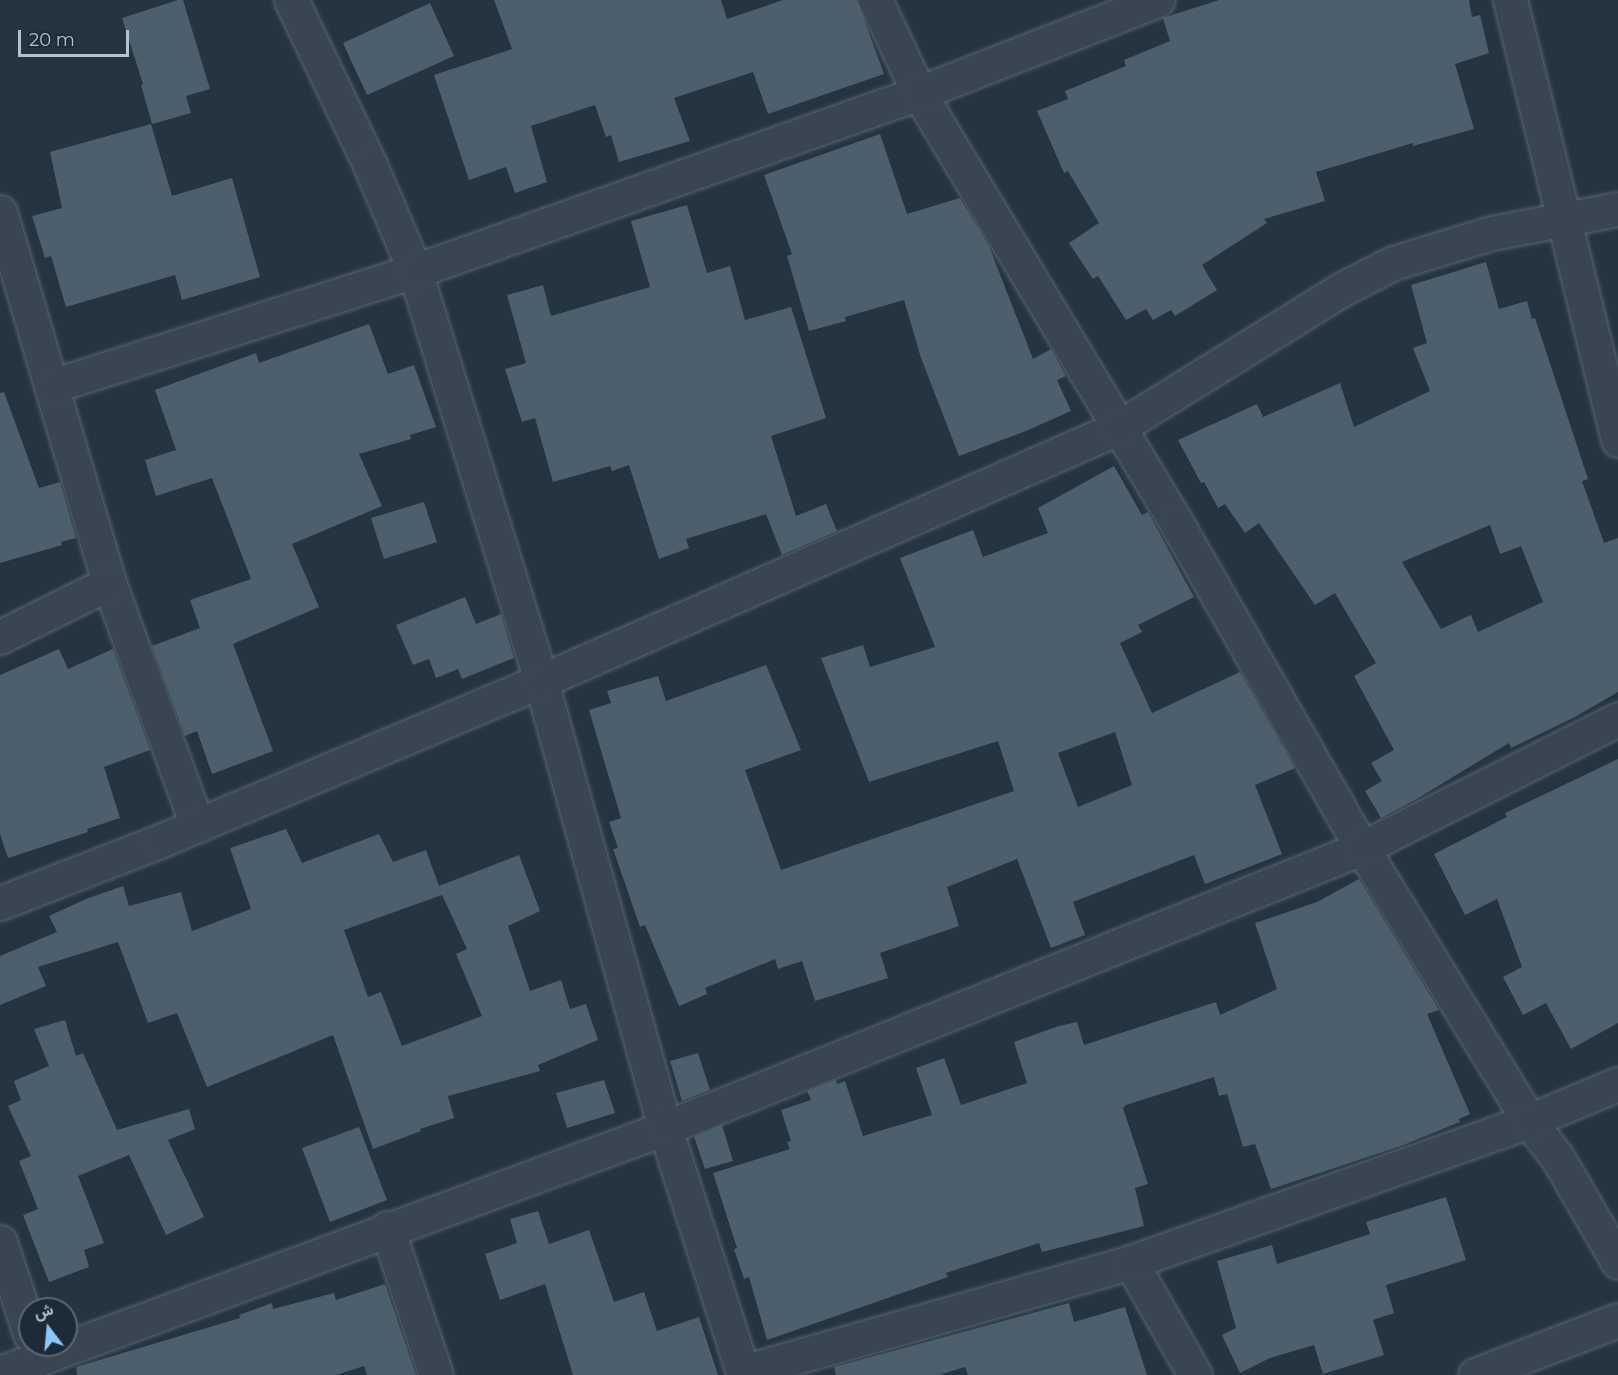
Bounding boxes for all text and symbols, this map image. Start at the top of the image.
scale bar [21,18,132,56]
text: 20 m [29,29,75,51]
north arrow [18,1297,78,1357]
text: ش [32,1299,55,1323]

